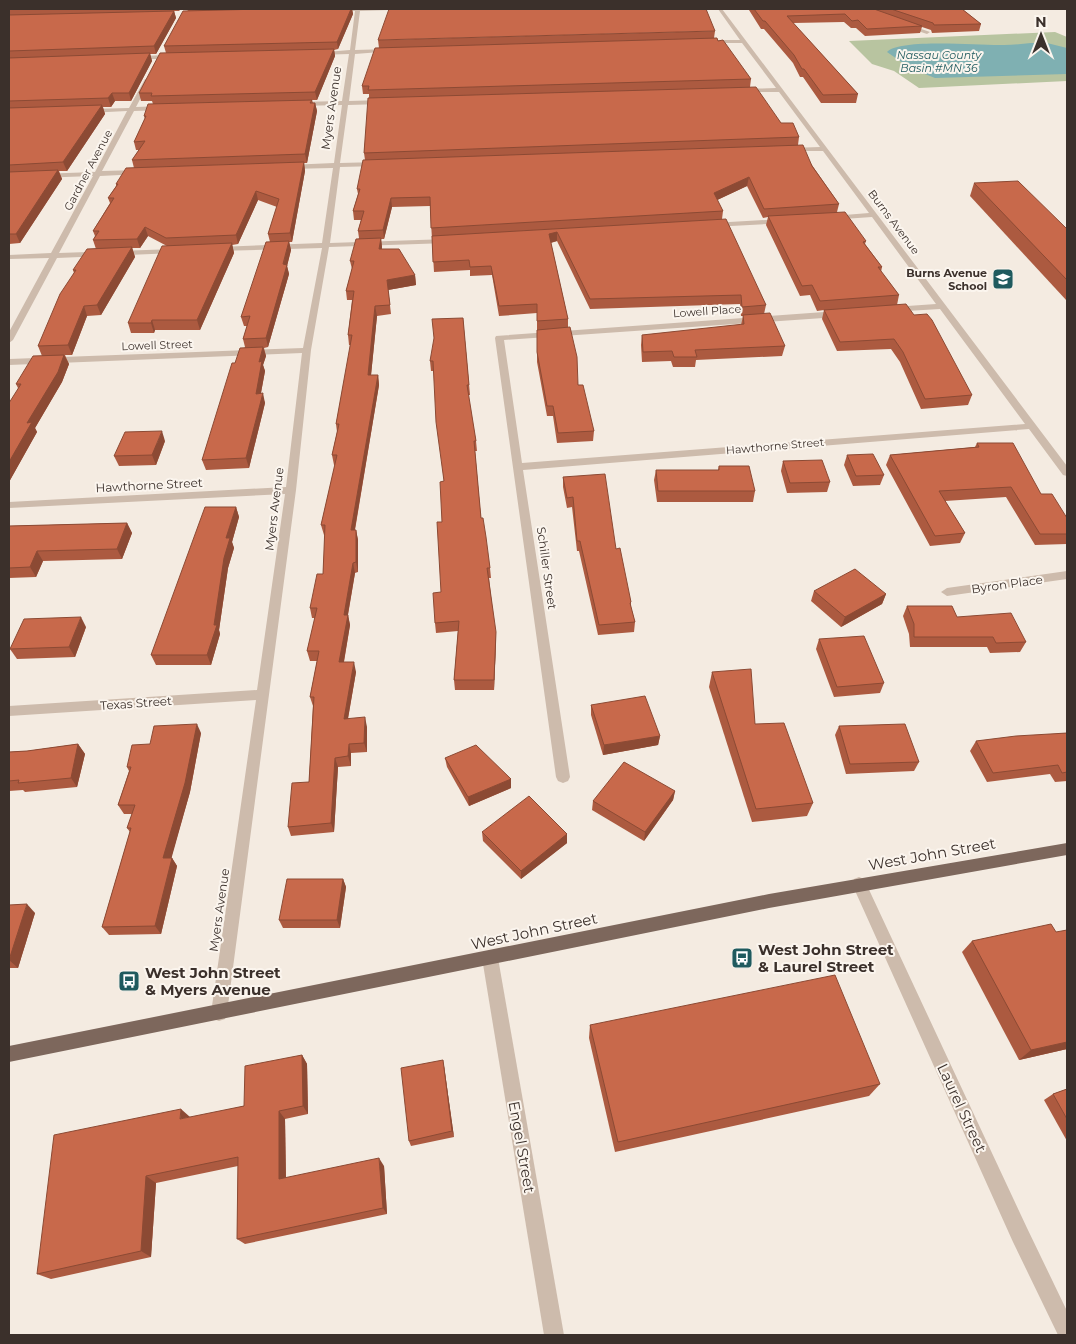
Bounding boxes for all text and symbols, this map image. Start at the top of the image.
north arrow [1016,10,1066,60]
text: N [1035,13,1047,31]
water label: Nassau County Basin #MN 36 [897,48,982,75]
street label: Myers Avenue [318,65,344,151]
street label: Gardner Avenue [61,127,115,213]
street label: Burns Avenue [865,187,923,257]
place label: Burns Avenue School [906,266,987,293]
school or university icon: Burns Avenue School [991,267,1015,291]
street label: Lowell Place [673,302,742,320]
street label: Lowell Street [121,337,193,353]
street label: Hawthorne Street [725,435,825,457]
street label: Myers Avenue [261,466,287,552]
street label: Hawthorne Street [95,475,203,495]
street label: Schiller Street [534,526,560,610]
street label: Byron Place [970,572,1044,596]
street label: Texas Street [100,693,173,713]
street label: West John Street [867,833,997,875]
street label: Myers Avenue [206,867,232,953]
street label: West John Street [469,908,599,954]
place label: West John Street & Laurel Street [758,940,894,976]
bus stop icon: West John Street & Laurel Street [730,946,754,970]
place label: West John Street & Myers Avenue [145,963,281,999]
bus stop icon: West John Street & Myers Avenue [117,969,141,993]
street label: Laurel Street [933,1060,991,1156]
street label: Engel Street [505,1100,539,1194]

